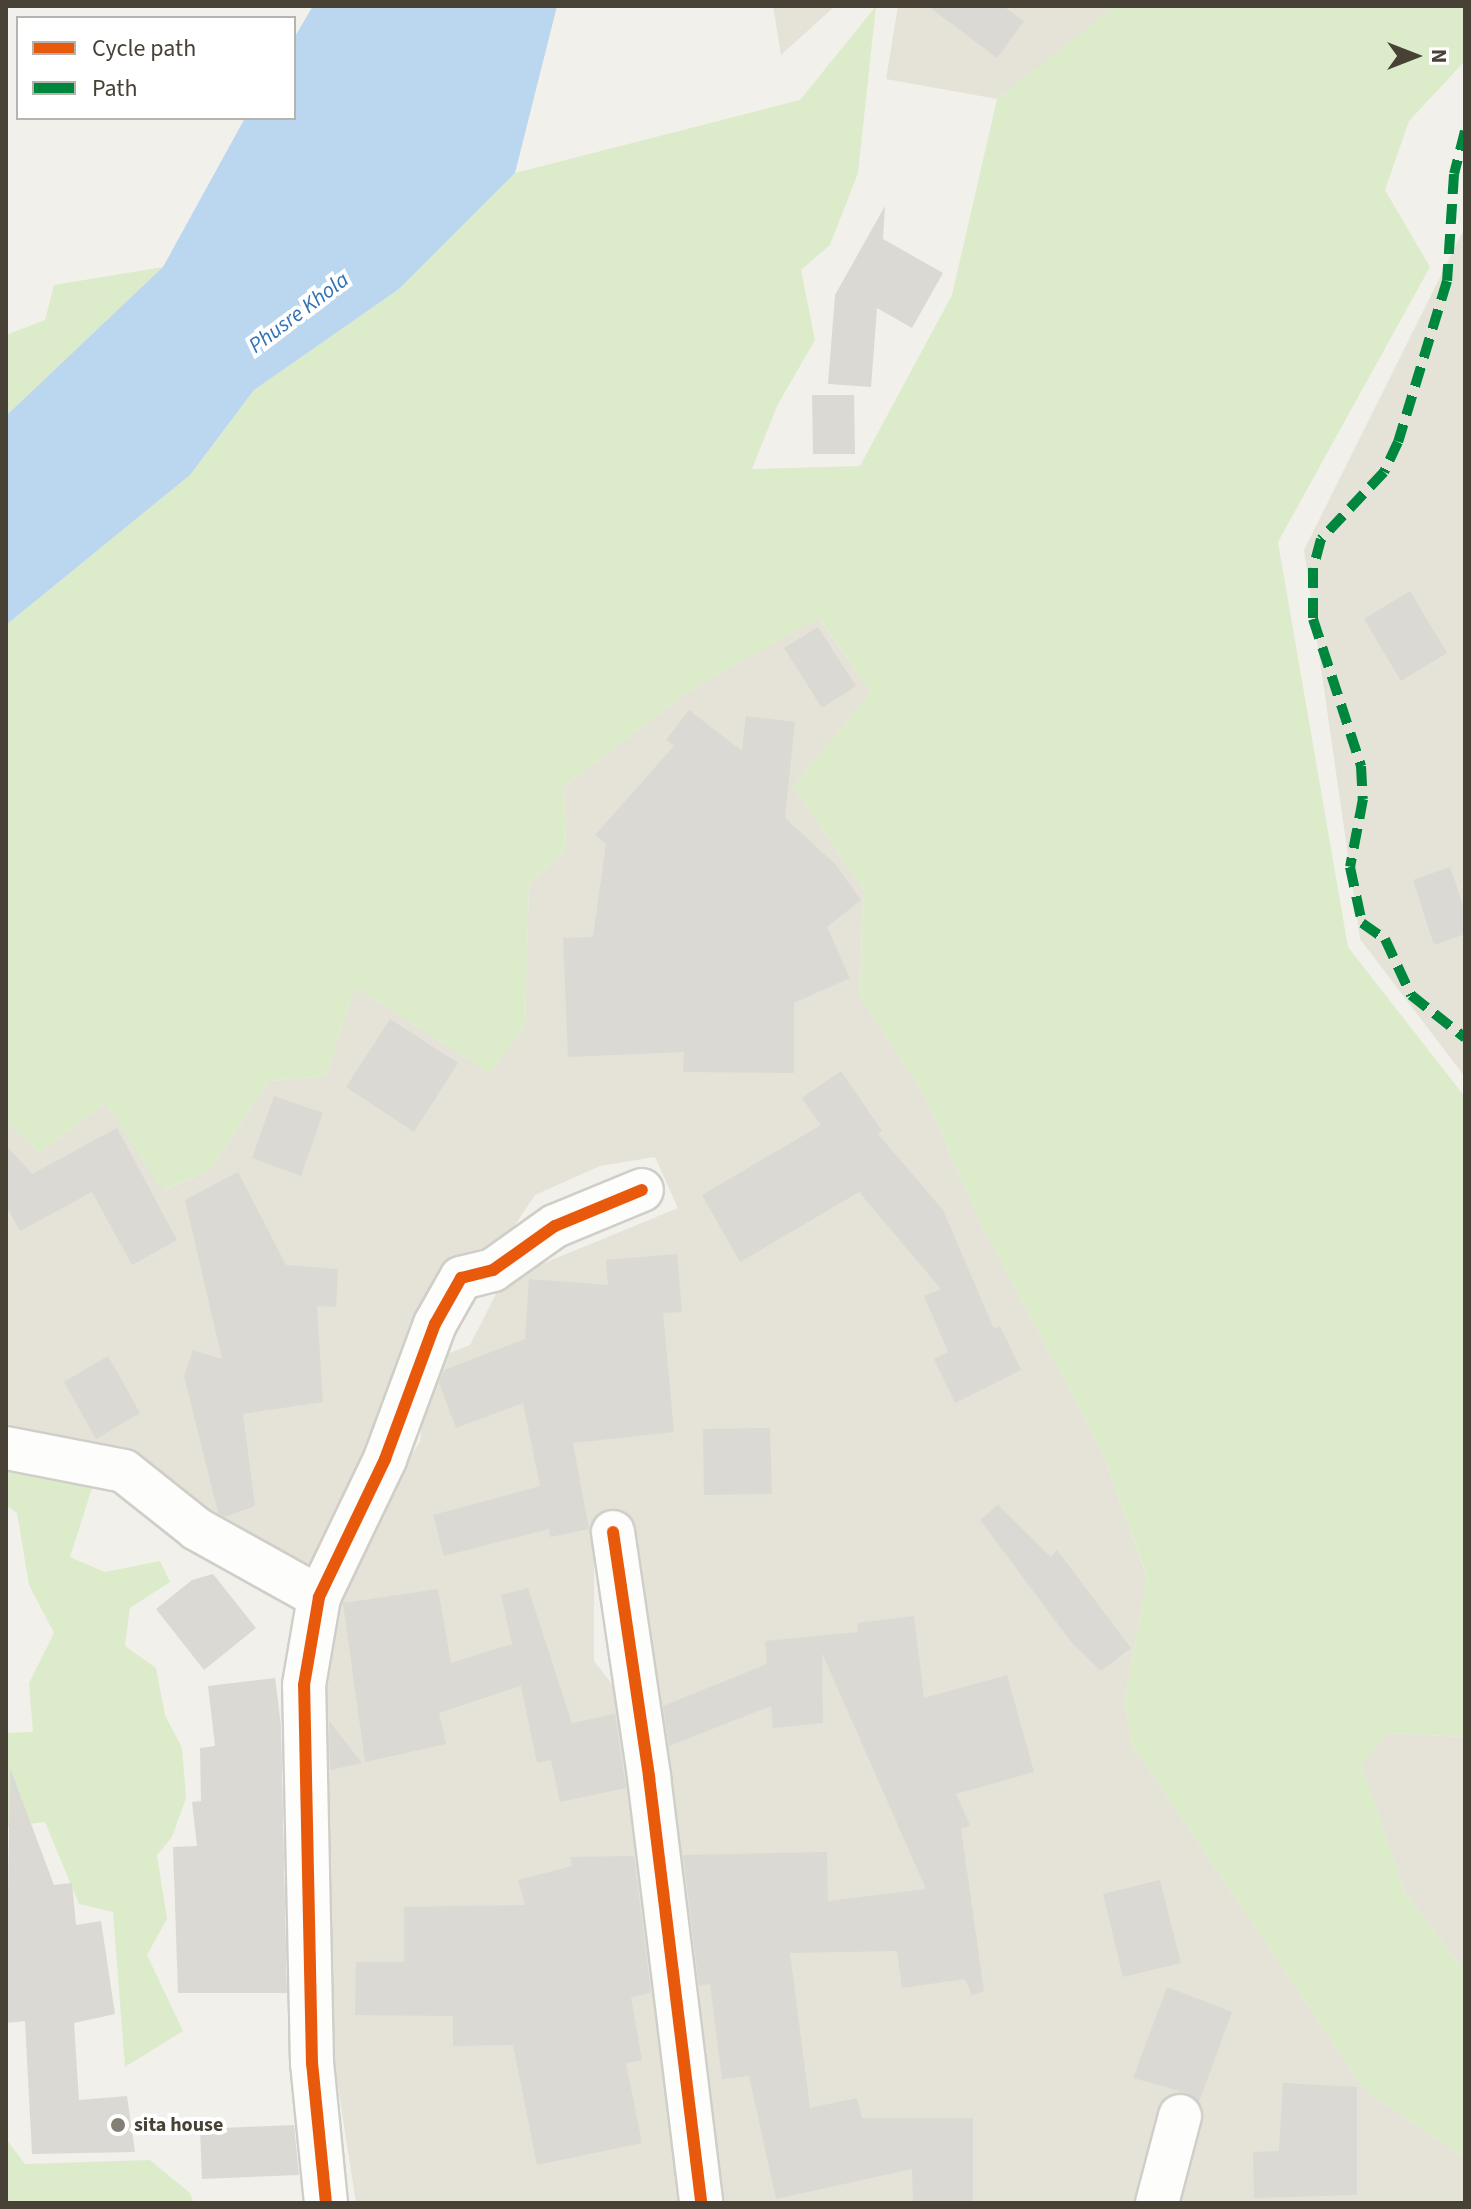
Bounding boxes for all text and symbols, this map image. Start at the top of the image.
legend [16,16,296,120]
north arrow [1375,16,1455,96]
text: Cycle path [92,31,196,66]
text: N [1423,49,1455,63]
text: Path [92,71,138,106]
water label: Phusre Khola [244,267,354,359]
place label: sita house [134,2113,223,2137]
marker: sita house [109,2116,127,2134]

